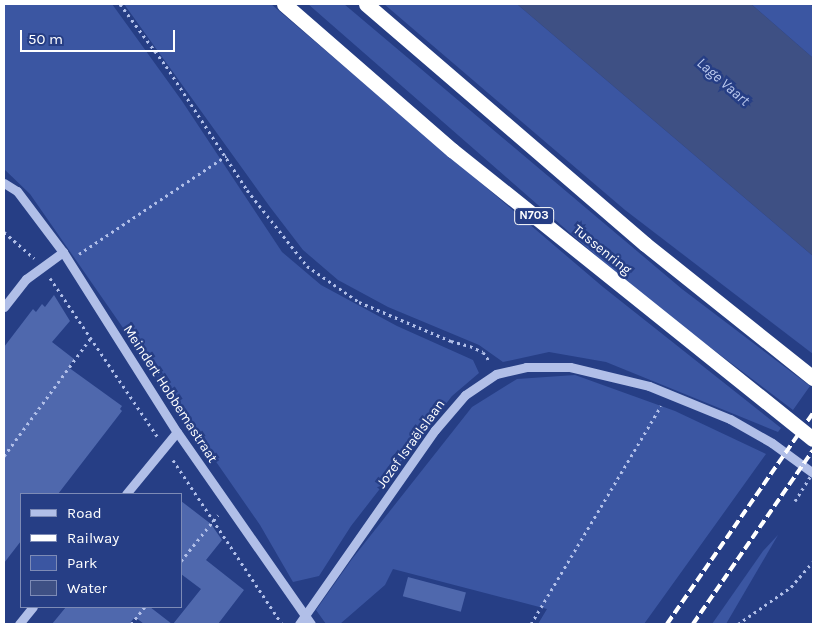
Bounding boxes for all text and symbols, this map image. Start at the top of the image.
scale bar [22,20,178,52]
text: 50 m [28,30,63,48]
water label: Lage Vaart [693,54,753,110]
road number: N703 [514,207,554,226]
street label: Tussenring [569,221,635,279]
street label: Meindert Hobbemastraat [119,322,221,466]
street label: Jozef Israëlslaan [373,396,449,492]
legend [20,493,182,608]
text: Road [67,504,102,522]
text: Railway [67,529,119,547]
text: Park [67,554,97,572]
text: Water [67,579,107,597]

